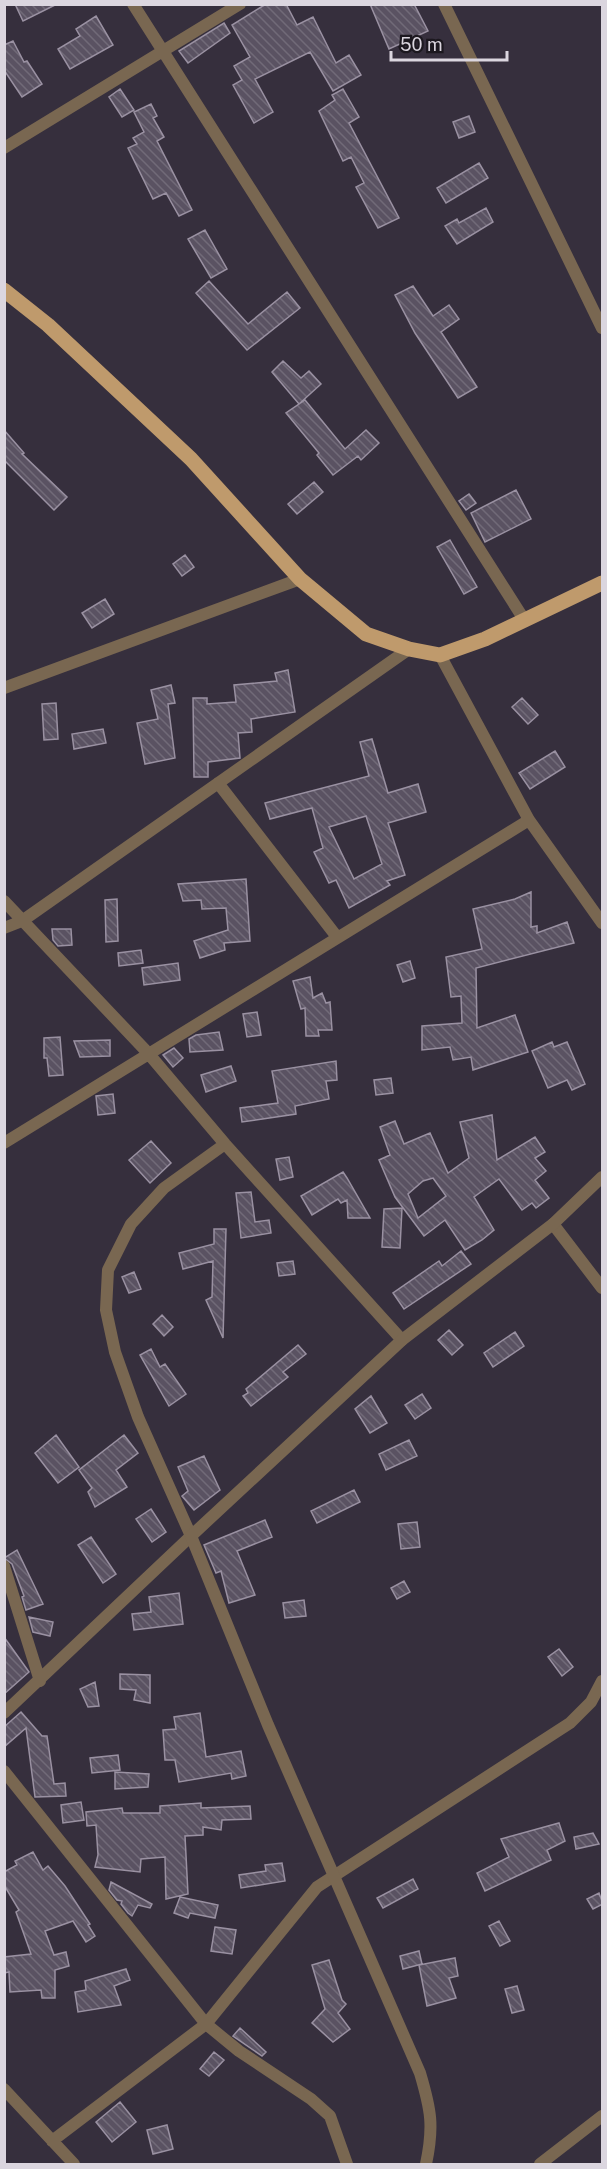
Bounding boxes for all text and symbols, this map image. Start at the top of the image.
scale bar [391,24,506,62]
text: 50 m [400,34,443,55]

